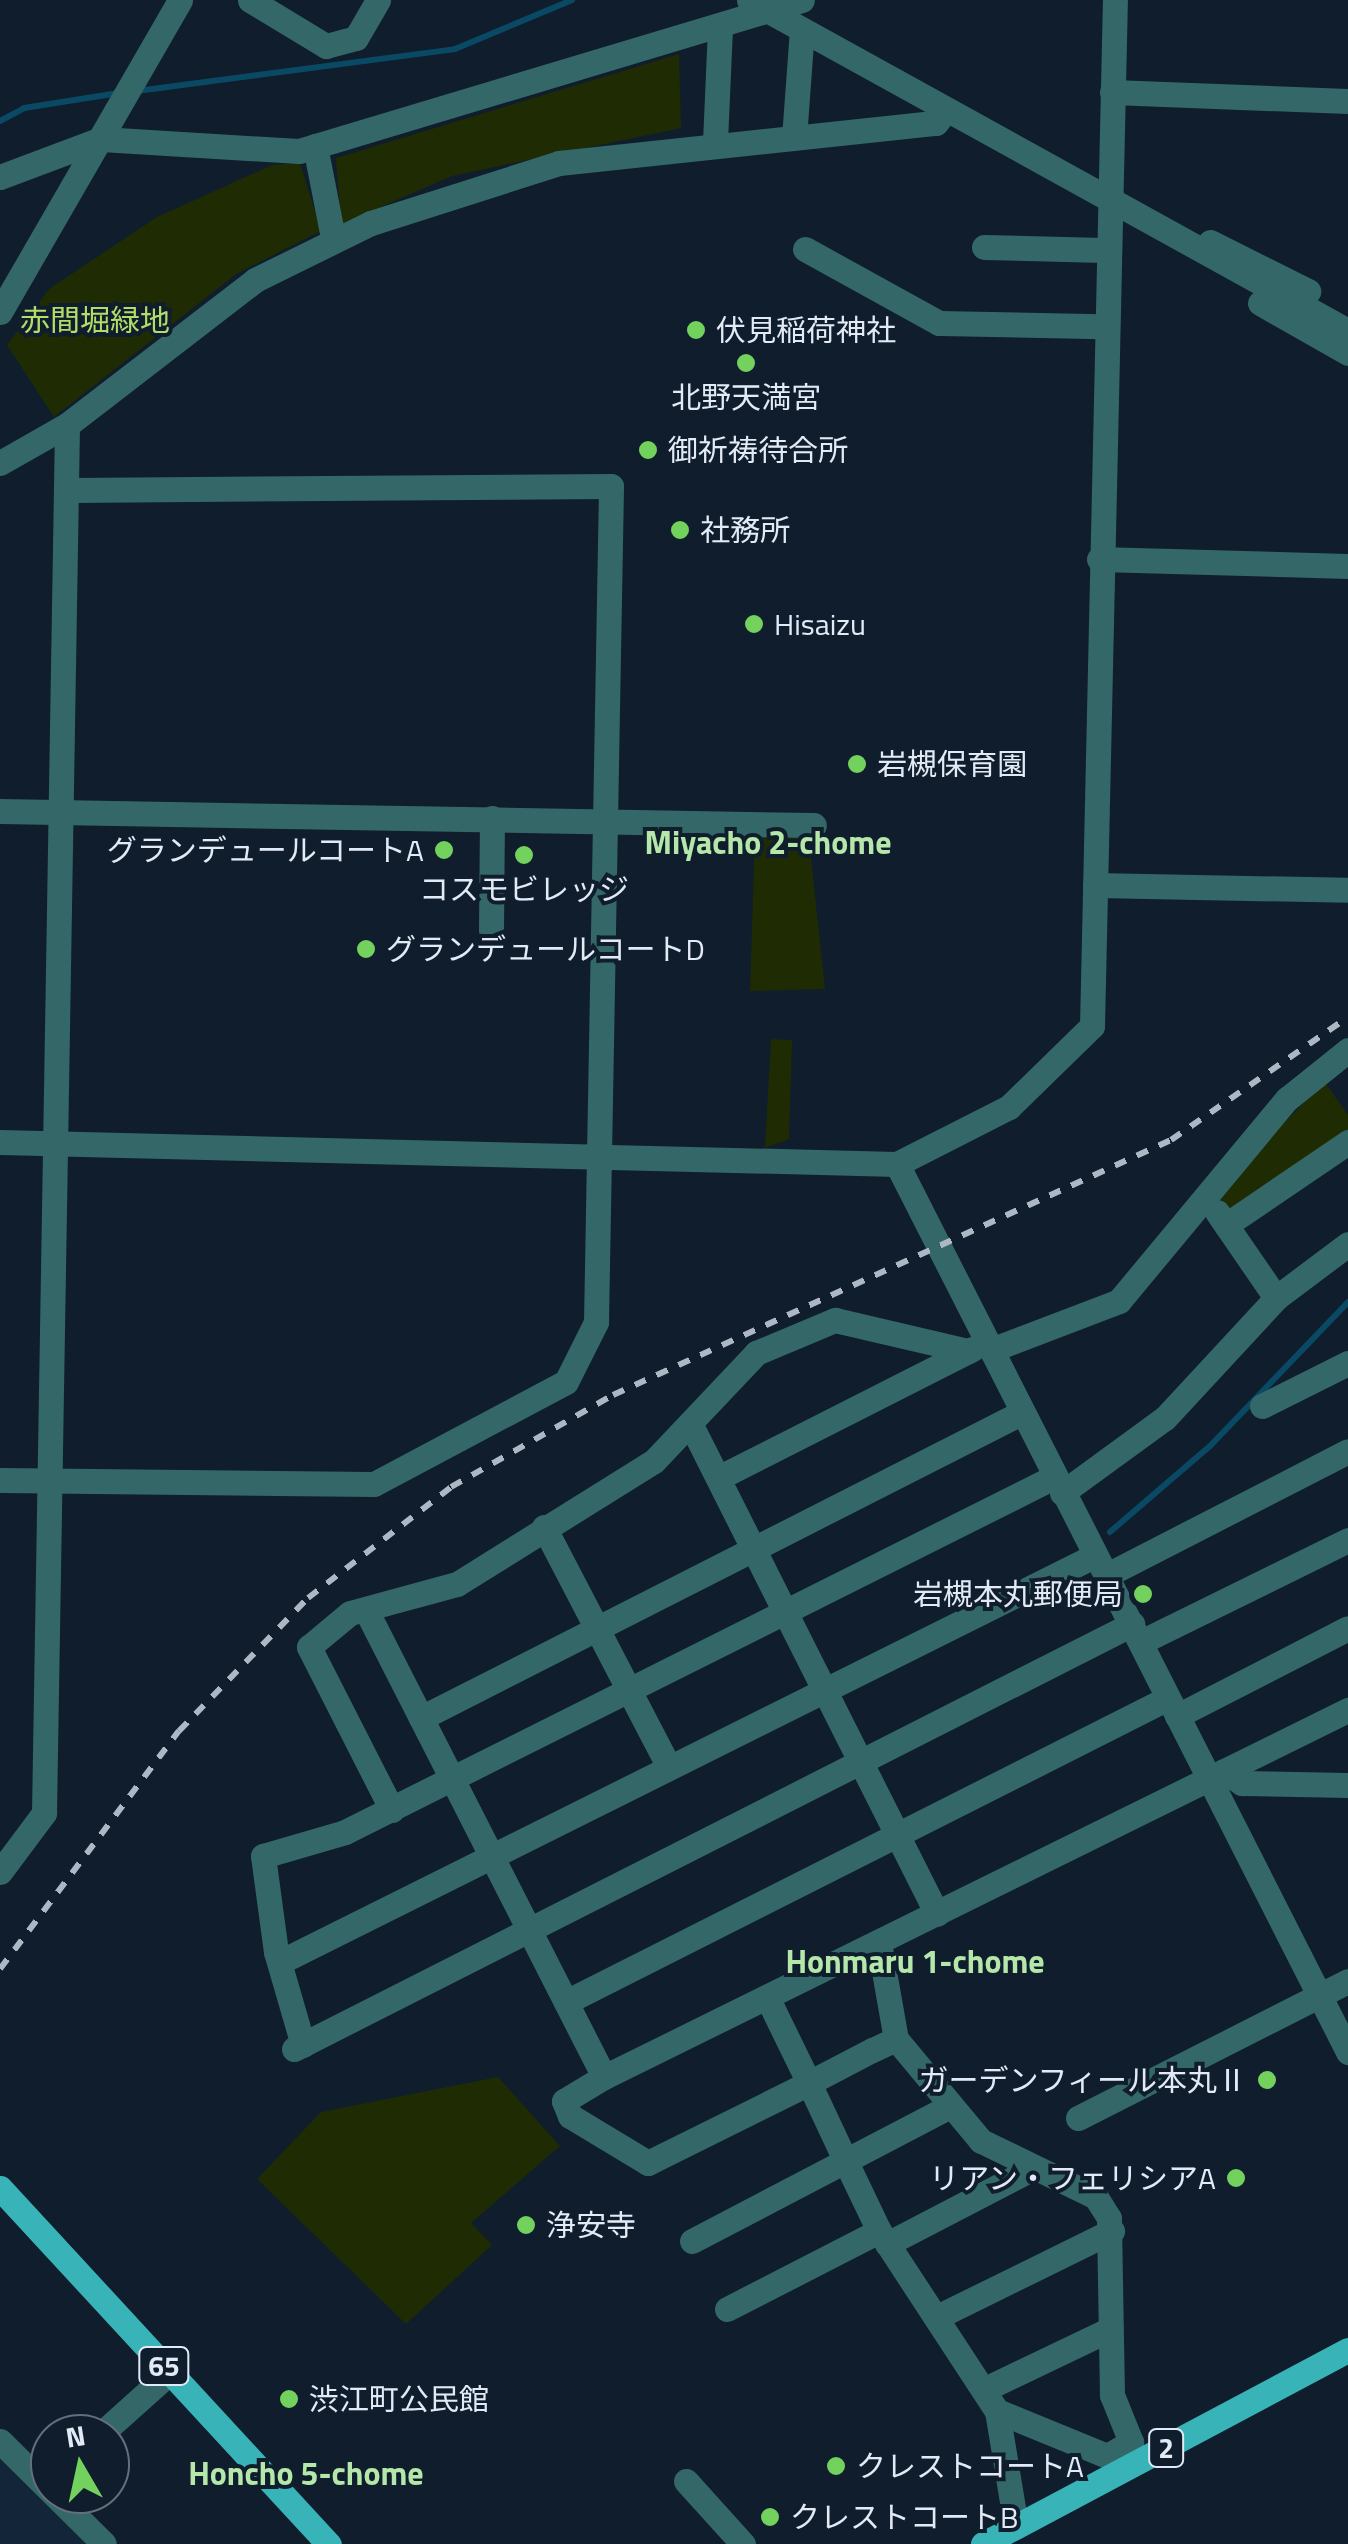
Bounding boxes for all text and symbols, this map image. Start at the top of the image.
park label: 赤間堀緑地 [20,302,170,338]
place label: 伏見稲荷神社 [716,312,896,348]
marker: 伏見稲荷神社 [685,319,707,341]
marker: 北野天満宮 [735,352,757,374]
place label: 北野天満宮 [671,379,821,415]
place label: 御祈祷待合所 [668,432,848,468]
marker: 御祈祷待合所 [637,439,659,461]
place label: 社務所 [700,512,790,548]
marker: 社務所 [669,519,691,541]
place label: Hisaizu [774,606,866,642]
marker: Hisaizu [743,613,765,635]
place label: 岩槻保育園 [877,746,1027,782]
marker: 岩槻保育園 [846,753,868,775]
district label: Miyacho 2-chome [645,823,891,861]
place label: グランデュールコートA [106,832,424,868]
marker: グランデュールコートA [433,839,455,861]
marker: コスモビレッジ [513,844,535,866]
place label: コスモビレッジ [419,871,629,907]
place label: グランデュールコートD [386,931,705,967]
marker: グランデュールコートD [355,938,377,960]
place label: 岩槻本丸郵便局 [913,1576,1123,1612]
marker: 岩槻本丸郵便局 [1132,1583,1154,1605]
district label: Honmaru 1-chome [785,1942,1045,1980]
place label: ガーデンフィール本丸Ⅱ [917,2062,1247,2098]
marker: ガーデンフィール本丸Ⅱ [1256,2069,1278,2091]
place label: リアン・フェリシアA [928,2160,1216,2196]
marker: リアン・フェリシアA [1225,2167,1247,2189]
place label: 浄安寺 [546,2207,636,2243]
marker: 浄安寺 [515,2214,537,2236]
road number: 65 [136,2343,192,2389]
place label: 渋江町公民館 [309,2381,489,2417]
marker: 渋江町公民館 [278,2388,300,2410]
text: N [63,2413,88,2459]
north arrow [30,2414,130,2514]
road number: 2 [1146,2425,1186,2471]
place label: クレストコートA [856,2448,1084,2484]
district label: Honcho 5-chome [188,2454,424,2492]
marker: クレストコートA [825,2455,847,2477]
place label: クレストコートB [790,2499,1018,2535]
marker: クレストコートB [759,2506,781,2528]

